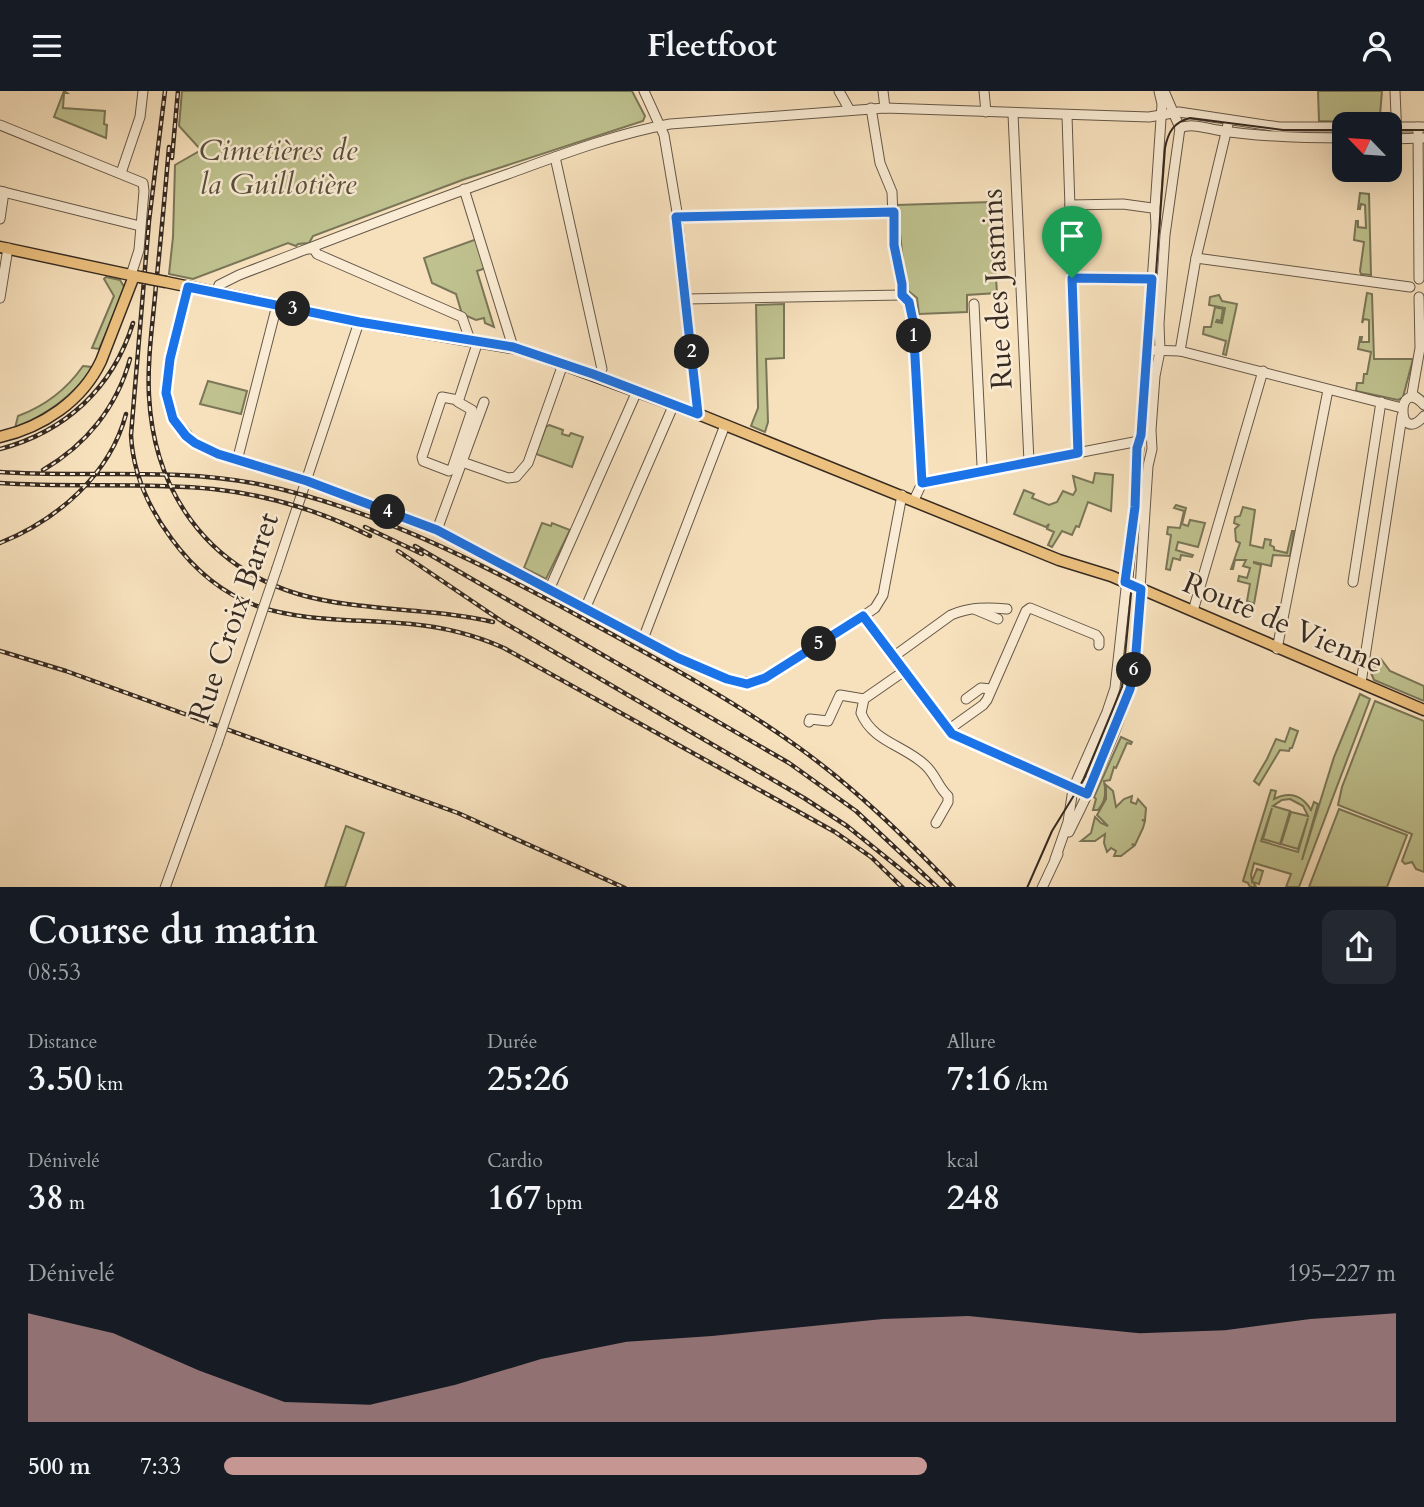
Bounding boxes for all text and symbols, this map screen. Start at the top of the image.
text: Fleetfoot [647,24,777,68]
icon: menu [28,27,66,65]
icon: person [1358,27,1396,65]
north arrow [1332,112,1402,182]
map controls [1332,112,1402,182]
park label: Cimetières de la Guillotière [199,130,358,205]
street label: Rue des Jasmins [971,188,1023,390]
pin [1042,206,1102,278]
icon: arrive [1053,217,1091,255]
pin: 3 [276,291,310,326]
text: 3 [288,295,297,321]
pin: 1 [897,319,932,353]
text: 1 [909,322,918,348]
pin: 2 [674,335,710,369]
text: 2 [687,338,696,364]
pin: 4 [370,495,406,529]
text: 4 [383,498,392,524]
street label: Rue Croix Barret [179,506,289,727]
street label: Route de Vienne [1176,562,1390,684]
pin: 5 [802,627,836,661]
text: 5 [814,630,823,656]
pin: 6 [1116,653,1152,687]
text: 6 [1129,656,1138,682]
text: Course du matin [28,905,318,957]
button: share [1322,910,1396,984]
text: 08:53 [28,957,81,988]
text: Distance [28,1029,97,1055]
text: Durée [487,1029,537,1055]
text: Allure [947,1029,996,1055]
text: 3.50 [28,1055,92,1103]
text: 25:26 [487,1055,569,1103]
text: 7:16 [947,1055,1011,1103]
text: km [92,1071,123,1097]
text: /km [1011,1071,1048,1097]
text: Dénivelé [28,1148,100,1174]
text: Cardio [487,1148,543,1174]
text: kcal [947,1148,979,1174]
text: 38 [28,1174,64,1222]
text: 167 [487,1174,541,1222]
text: 248 [947,1174,1000,1222]
text: m [64,1190,85,1216]
text: bpm [541,1190,583,1216]
text: Dénivelé [28,1258,115,1289]
text: 195–227 m [1287,1258,1396,1289]
text: 500 m [28,1451,91,1482]
text: 7:33 [140,1451,181,1482]

